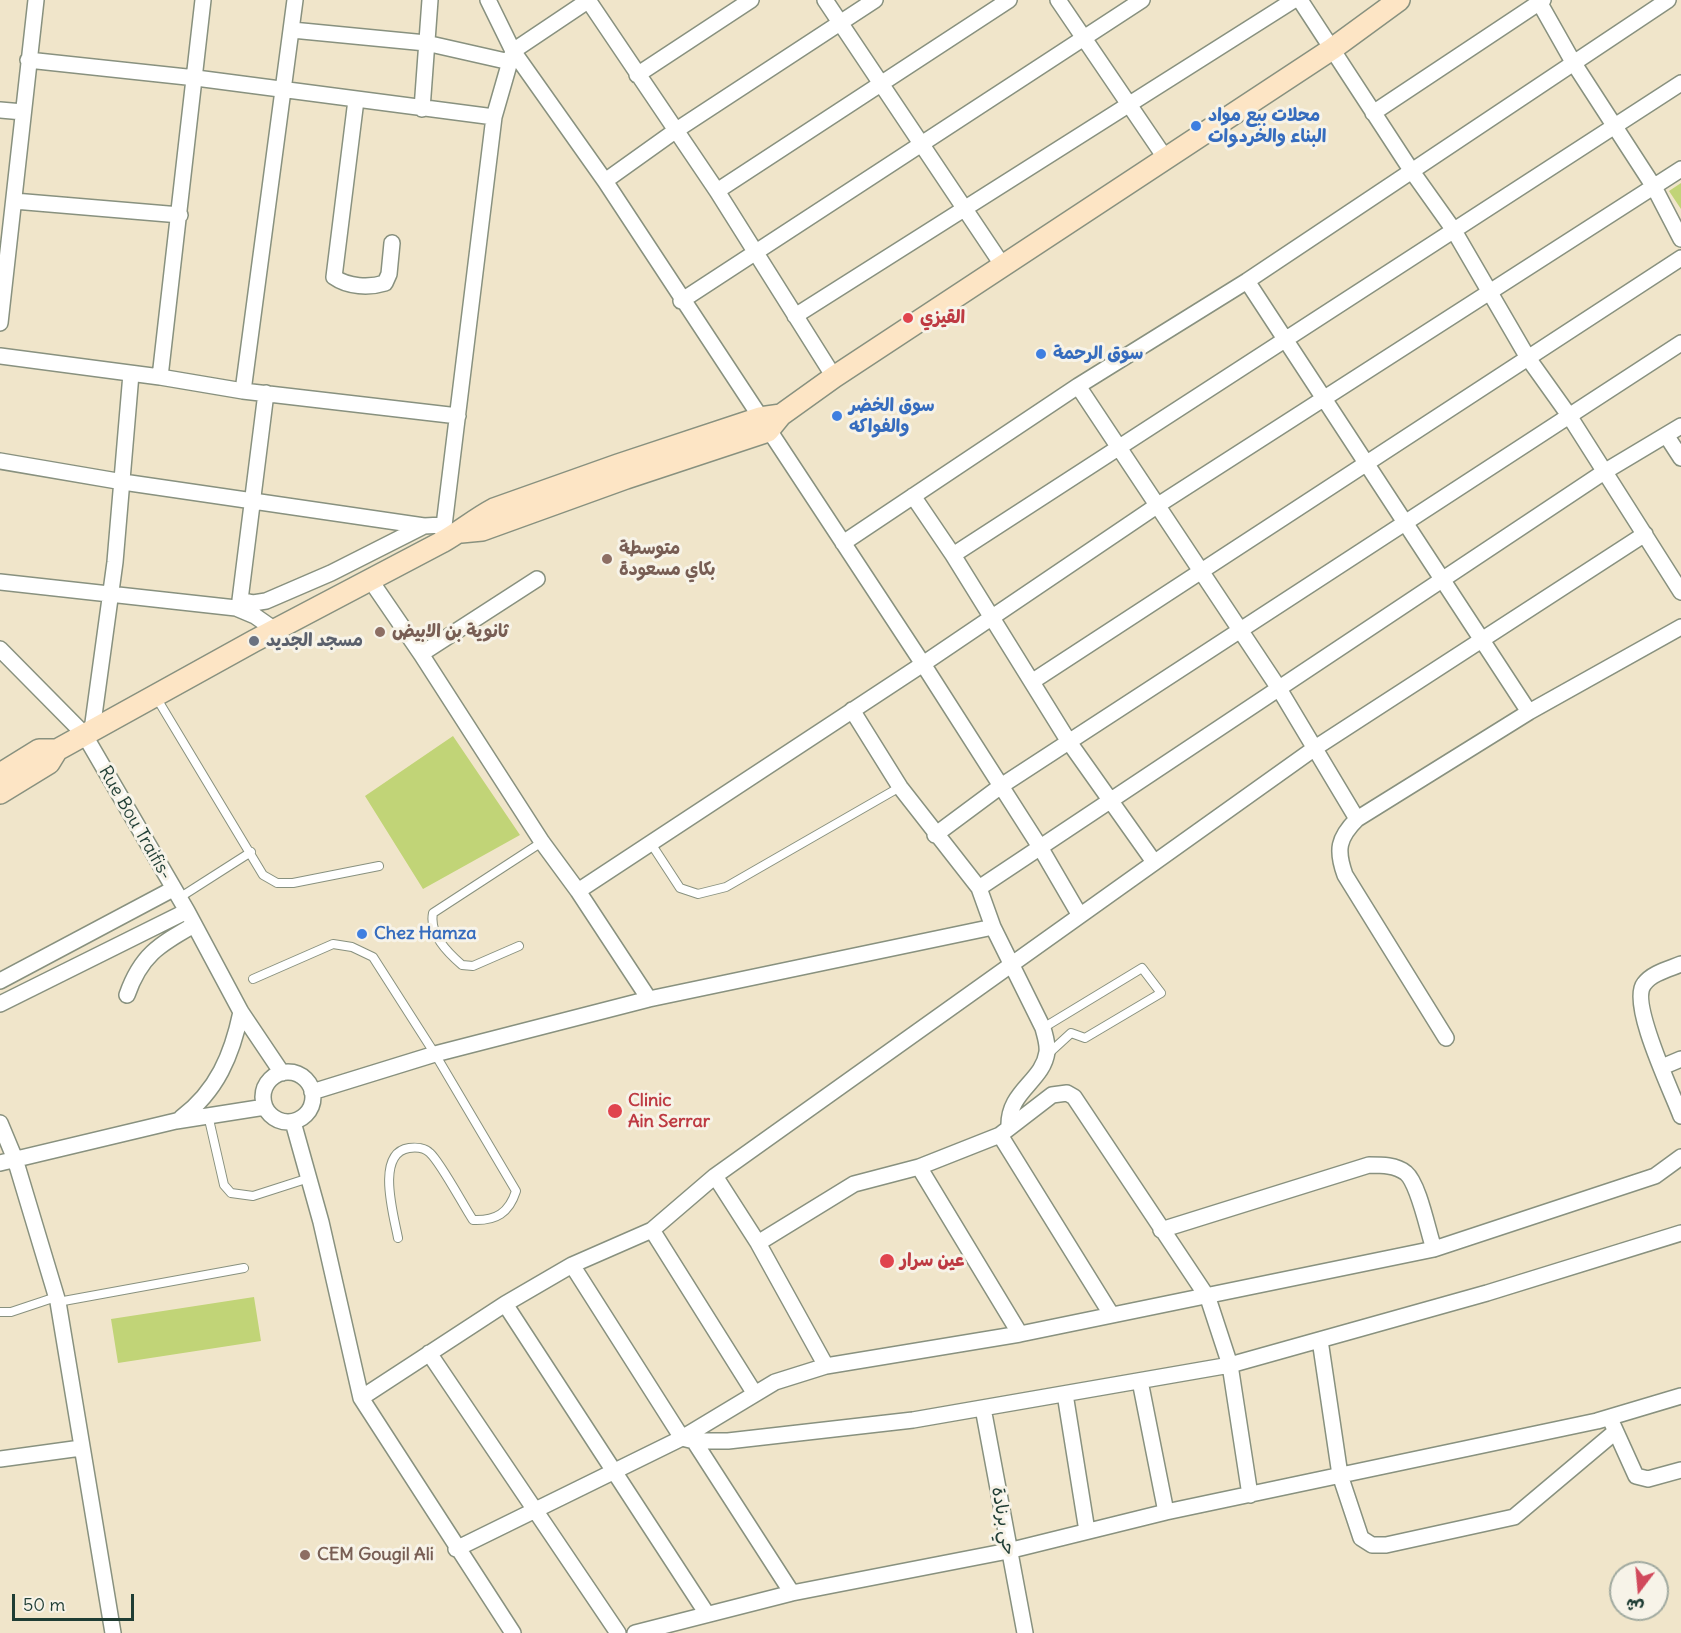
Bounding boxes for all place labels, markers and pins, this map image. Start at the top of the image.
place label: محلات ببع مواد البناء والخردوات [1208,105,1326,148]
marker: محلات ببع مواد البناء والخردوات [1189,119,1203,133]
place label: القيزي [920,307,965,329]
marker: القيزي [901,311,915,325]
place label: سوق الرحمة [1053,343,1143,365]
marker: سوق الرحمة [1034,347,1048,361]
place label: سوق الخضر والفواكه [849,395,935,438]
marker: سوق الخضر والفواكه [830,409,844,423]
place label: متوسطة بكاي مسعودة [619,538,716,580]
marker: متوسطة بكاي مسعودة [600,552,614,566]
place label: ثانوية بن الابيض [392,621,508,643]
marker: ثانوية بن الابيض [373,625,387,639]
place label: مسجد الجديد [266,630,363,652]
marker: مسجد الجديد [247,634,261,648]
place label: Chez Hamza [374,923,477,945]
marker: Chez Hamza [355,927,369,941]
place label: Clinic Ain Serrar [628,1090,710,1132]
marker: Clinic Ain Serrar [606,1102,624,1120]
place label: عين سرار [900,1250,964,1272]
marker: عين سرار [878,1252,896,1270]
place label: CEM Gougil Ali [317,1544,434,1566]
marker: CEM Gougil Ali [298,1548,312,1562]

